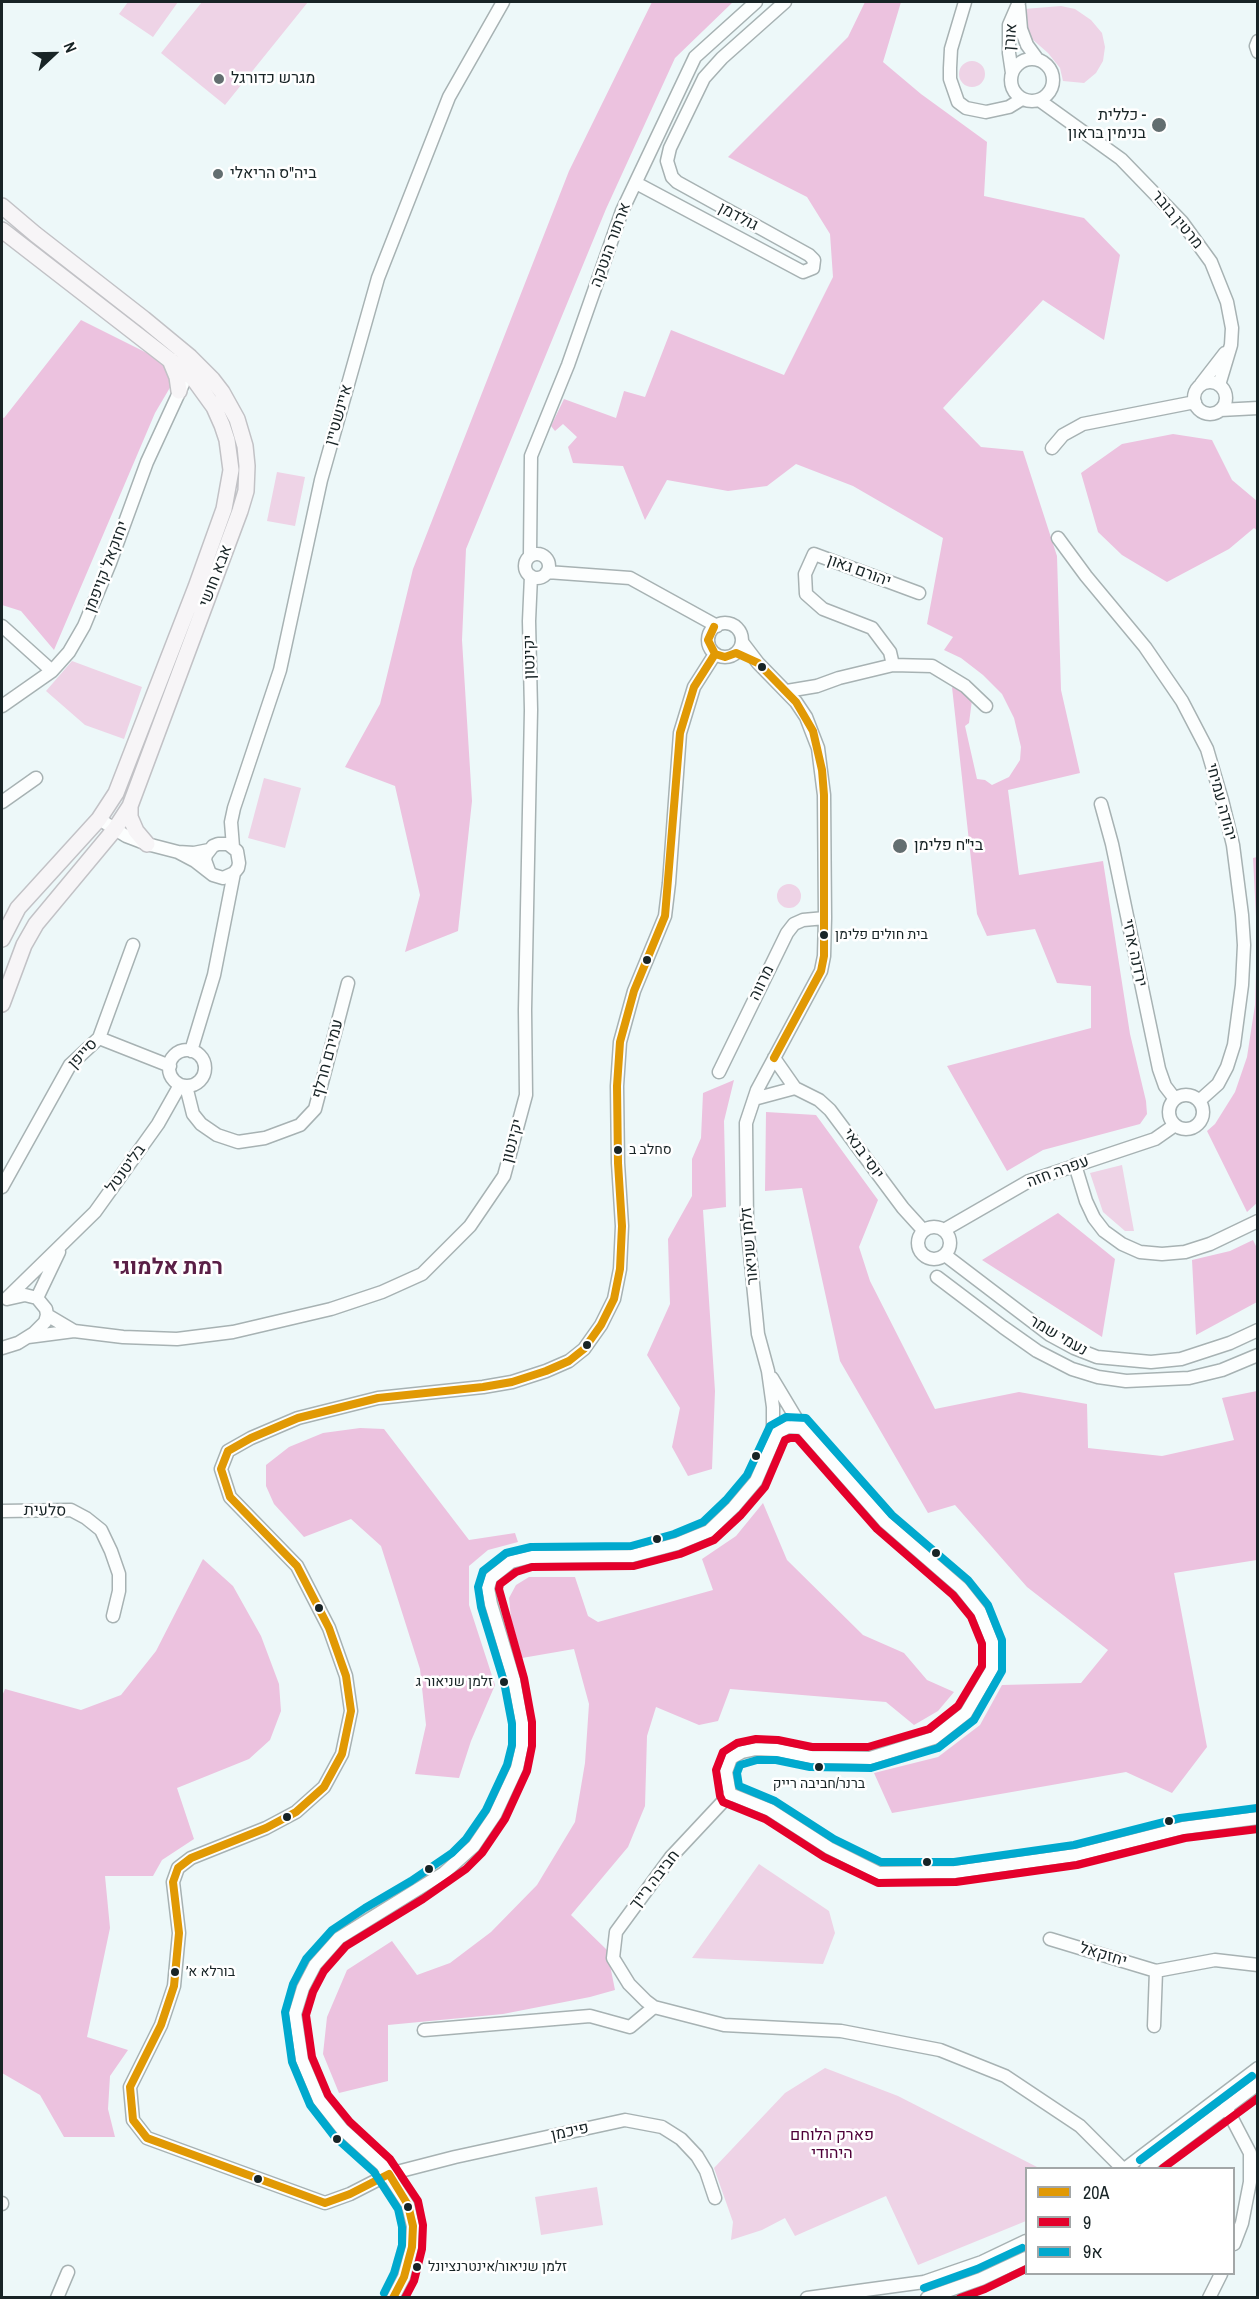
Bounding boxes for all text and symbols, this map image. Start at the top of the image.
street label: אורן [1000,22,1022,52]
north arrow [24,24,84,84]
text: N [59,39,83,56]
place label: מגרש כדורגל [231,69,315,89]
marker: מגרש כדורגל [212,72,226,86]
place label: כללית - בנימין בראון [1068,106,1146,144]
marker: כללית - בנימין בראון [1150,116,1168,134]
place label: ביה"ס הריאלי [230,164,317,184]
marker: ביה"ס הריאלי [211,167,225,181]
street label: מרטין בובר [1147,187,1207,253]
street label: גולדמן [715,199,761,235]
street label: ארתור הנטקה [587,200,635,290]
street label: איינשטיין [321,382,357,448]
street label: יחזקאל קויפמן [81,518,133,616]
street label: אבא חושי [195,542,237,610]
street label: יהורם גאון [825,551,893,591]
street label: יקינטון [520,635,540,679]
unlabelled marker [756,661,768,673]
street label: יהודה עמיחי [1201,761,1241,843]
place label: בי"ח פלימן [914,836,983,856]
marker: בי"ח פלימן [891,837,909,855]
street label: ירדנה ארזי [1117,918,1151,988]
place label: בית חולים פלימן [835,927,928,943]
marker: בית חולים פלימן [818,929,830,941]
unlabelled marker [641,954,653,966]
street label: מרווה [745,962,779,1004]
street label: עמירם חרלף [308,1017,348,1101]
street label: סייפן [64,1035,102,1073]
street label: יקינטון [498,1117,528,1165]
street label: יוסי בנאי [838,1125,888,1183]
street label: בליטנטל [102,1141,150,1197]
place label: סחלב ב [629,1142,672,1158]
marker: סחלב ב [612,1144,624,1156]
street label: עפרה חזה [1024,1152,1092,1192]
street label: זלמן שניאור [737,1206,763,1286]
district label: רמת אלמוגי [113,1255,223,1281]
street label: נעמי שמר [1025,1312,1091,1360]
unlabelled marker [581,1339,593,1351]
unlabelled marker [750,1450,762,1462]
street label: סלעית [24,1501,66,1521]
unlabelled marker [651,1533,663,1545]
unlabelled marker [930,1547,942,1559]
unlabelled marker [313,1602,325,1614]
place label: זלמן שניאור ג [416,1674,493,1690]
marker: זלמן שניאור ג [498,1676,510,1688]
marker: ברנר/חביבה רייק [813,1761,825,1773]
place label: ברנר/חביבה רייק [773,1776,865,1792]
unlabelled marker [281,1811,293,1823]
unlabelled marker [1163,1815,1175,1827]
street label: חביבה רייך [626,1847,684,1913]
unlabelled marker [921,1856,933,1868]
unlabelled marker [423,1863,435,1875]
street label: יחזקאל [1077,1939,1129,1971]
place label: בורלא א׳ [186,1964,235,1980]
marker: בורלא א׳ [169,1966,181,1978]
street label: פיכמן [549,2119,591,2145]
park label: פארק הלוחם היהודי [790,2126,874,2164]
unlabelled marker [331,2133,343,2145]
legend [1025,2167,1235,2275]
unlabelled marker [252,2173,264,2185]
text: 20A [1083,2180,1109,2205]
unlabelled marker [402,2201,414,2213]
text: 9 [1083,2210,1091,2235]
text: 9א [1083,2239,1103,2264]
place label: זלמן שניאור/אינטרנציונל [428,2259,567,2275]
marker: זלמן שניאור/אינטרנציונל [411,2261,423,2273]

